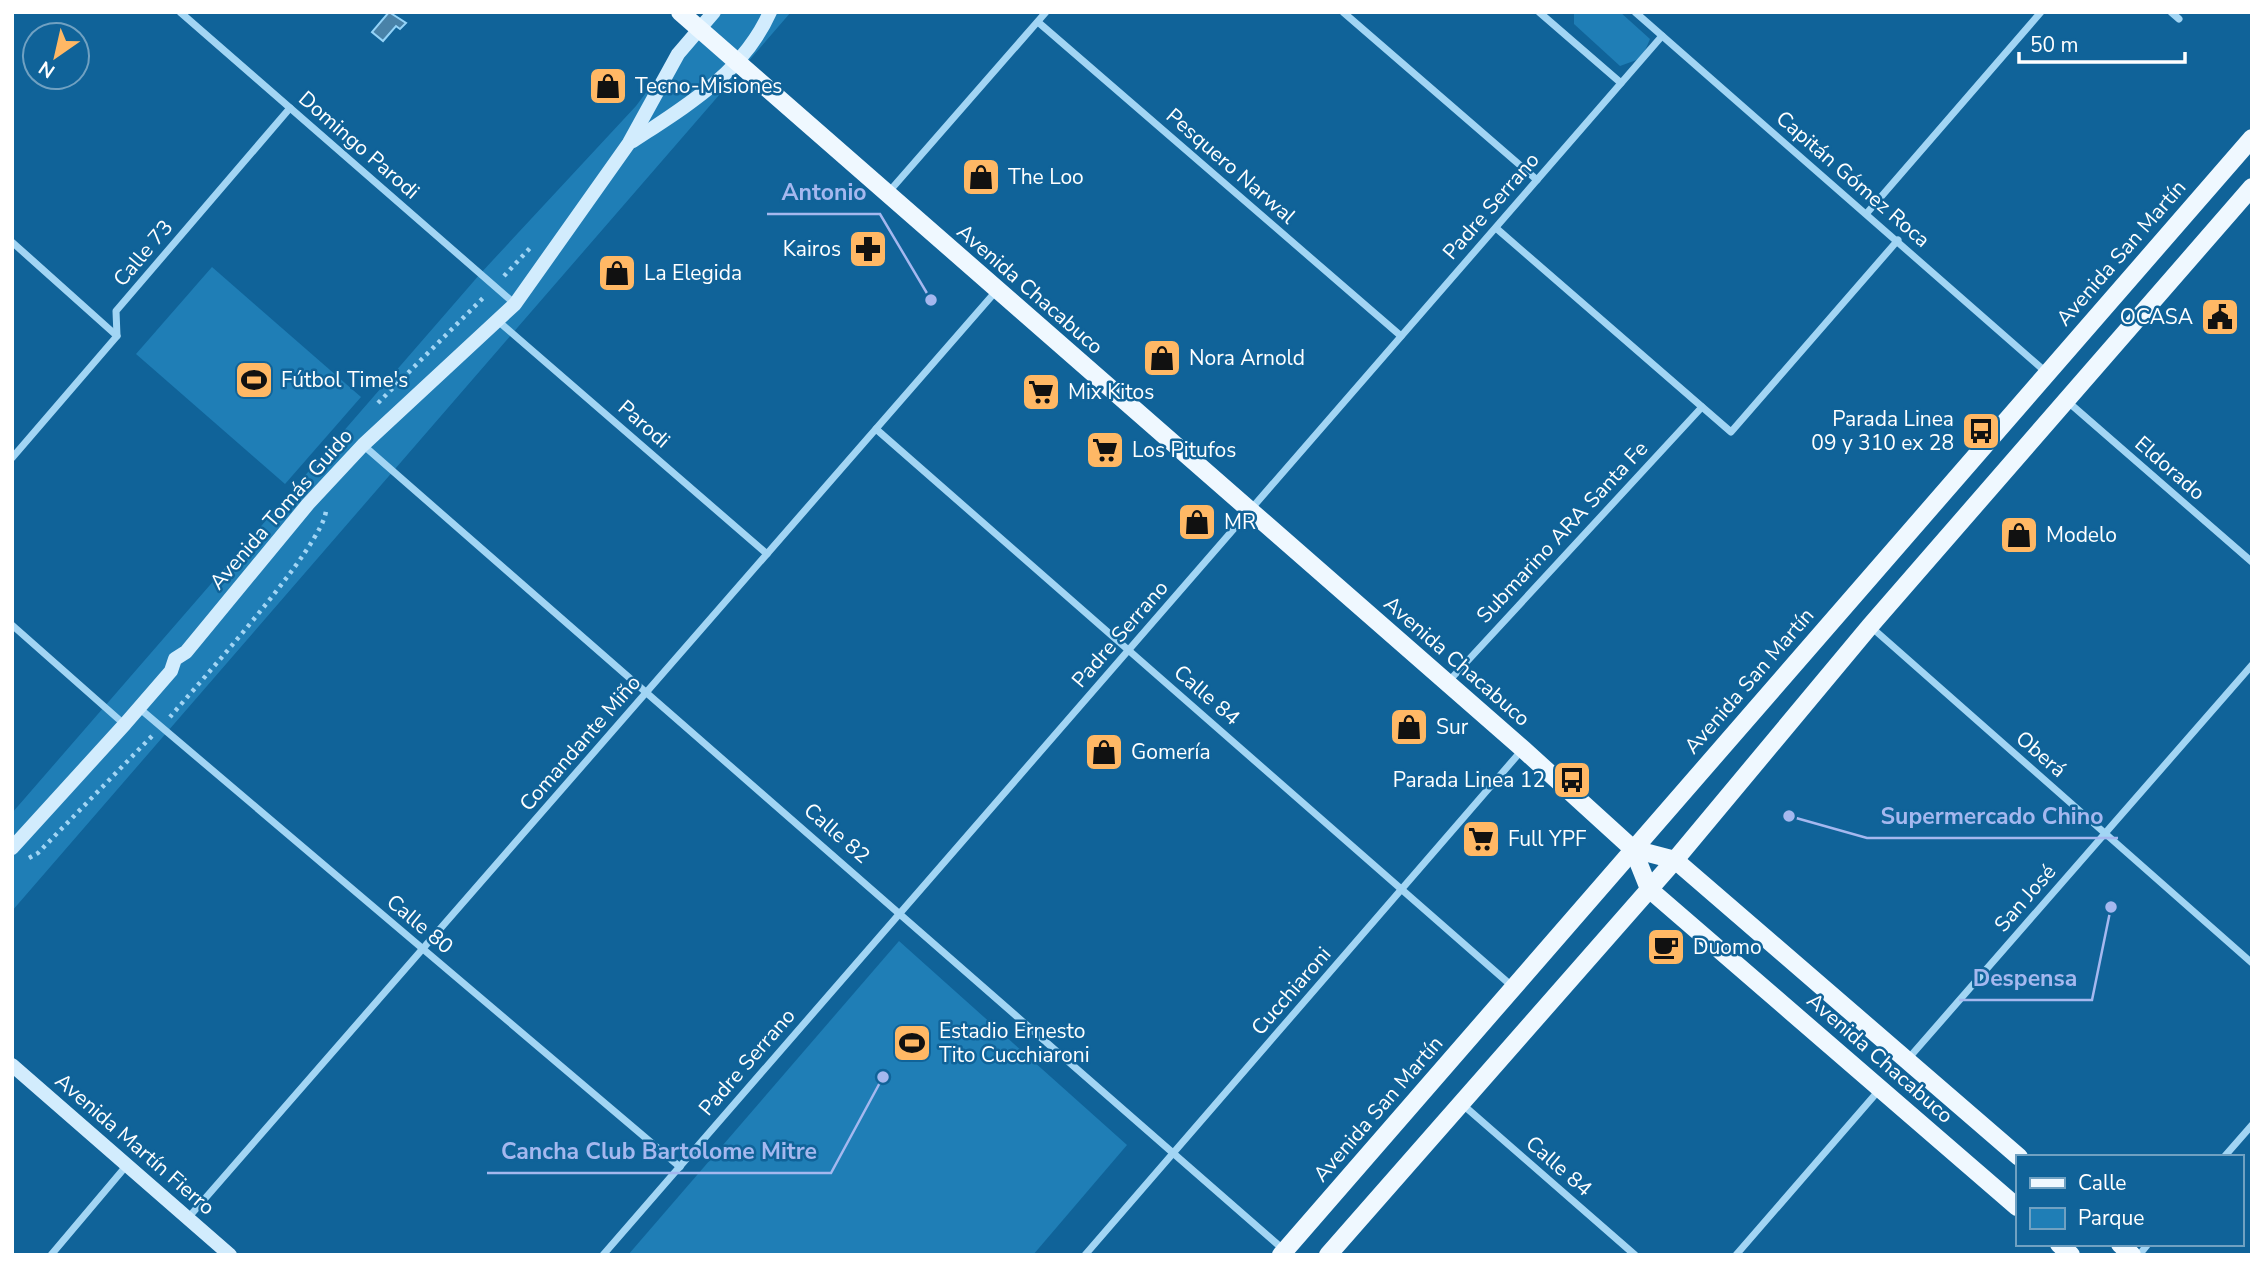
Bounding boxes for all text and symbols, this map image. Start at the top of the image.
north arrow [21,21,91,91]
scale bar [2019,21,2185,65]
text: 50 m [2030,31,2079,59]
text: N [34,55,60,84]
shop icon: Tecno-Misiones [587,65,629,107]
place label: Tecno-Misiones [635,72,782,100]
street label: Domingo Parodi [293,85,425,205]
street label: Pesquero Narwal [1160,102,1302,231]
street label: Capitán Gómez Roca [1770,104,1936,254]
street label: Padre Serrano [1437,146,1545,266]
shop icon: The Loo [960,156,1002,198]
place label: The Loo [1008,163,1084,191]
callout: Antonio [767,170,880,214]
street label: Avenida San Martín [2050,174,2192,332]
text: Antonio [781,177,867,208]
street label: Calle 73 [107,214,179,292]
street label: Avenida Chacabuco [951,218,1109,360]
pharmacy icon: Kairos [847,228,889,270]
place label: Kairos [783,235,841,263]
shop icon: La Elegida [596,252,638,294]
place label: La Elegida [644,259,742,287]
public building icon: OCASA [2199,296,2241,338]
place label: OCASA [2120,303,2193,331]
shop icon: Nora Arnold [1141,337,1183,379]
place label: Nora Arnold [1189,344,1305,372]
sports icon: Fútbol Time's [233,359,275,401]
place label: Fútbol Time's [281,366,408,394]
supermarket icon: Mix Kitos [1020,371,1062,413]
place label: Mix Kitos [1068,378,1154,406]
street label: Parodi [612,394,676,454]
place label: Parada Linea 09 y 310 ex 28 [1811,405,1954,457]
bus stop icon: Parada Linea 09 y 310 ex 28 [1960,410,2002,452]
street label: Avenida Tomás Guido [203,422,359,596]
supermarket icon: Los Pitufos [1084,429,1126,471]
street label: Eldorado [2129,430,2211,506]
street label: Submarino ARA Santa Fe [1470,435,1654,629]
place label: Los Pitufos [1132,436,1236,464]
shop icon: MR [1176,501,1218,543]
place label: MR [1224,508,1256,536]
shop icon: Modelo [1998,514,2040,556]
place label: Modelo [2046,521,2117,549]
street label: Padre Serrano [1066,574,1174,694]
street label: Avenida Chacabuco [1378,590,1536,732]
street label: Avenida San Martín [1678,602,1820,760]
street label: Calle 84 [1168,659,1246,731]
street label: Comandante Miño [513,669,647,817]
shop icon: Sur [1388,706,1430,748]
place label: Sur [1436,713,1469,741]
street label: Oberá [2010,724,2072,784]
shop icon: Gomería [1083,731,1125,773]
place label: Gomería [1131,738,1211,766]
bus stop icon: Parada Linea 12 [1551,759,1593,801]
place label: Parada Linea 12 [1393,766,1545,794]
callout: Supermercado Chino [1867,794,2118,838]
street label: Calle 82 [798,797,876,869]
text: Supermercado Chino [1881,801,2103,832]
supermarket icon: Full YPF [1460,818,1502,860]
place label: Full YPF [1508,825,1587,853]
street label: San José [1988,858,2062,938]
street label: Calle 80 [381,888,459,960]
cafe icon: Duomo [1645,926,1687,968]
place label: Duomo [1693,933,1762,961]
street label: Cucchiaroni [1245,941,1337,1041]
callout: Despensa [1959,956,2092,1000]
text: Despensa [1973,963,2077,994]
street label: Avenida Chacabuco [1801,987,1959,1129]
street label: Padre Serrano [693,1002,801,1122]
place label: Estadio Ernesto Tito Cucchiaroni [939,1017,1090,1069]
sports icon: Estadio Ernesto Tito Cucchiaroni [891,1022,933,1064]
street label: Avenida San Martín [1307,1030,1449,1188]
street label: Avenida Martín Fierro [49,1067,221,1221]
callout: Cancha Club Bartolome Mitre [487,1129,831,1173]
street label: Calle 84 [1520,1130,1598,1202]
text: Cancha Club Bartolome Mitre [501,1136,817,1167]
legend [2016,1155,2243,1246]
text: Calle [2078,1169,2126,1197]
text: Parque [2078,1204,2145,1232]

